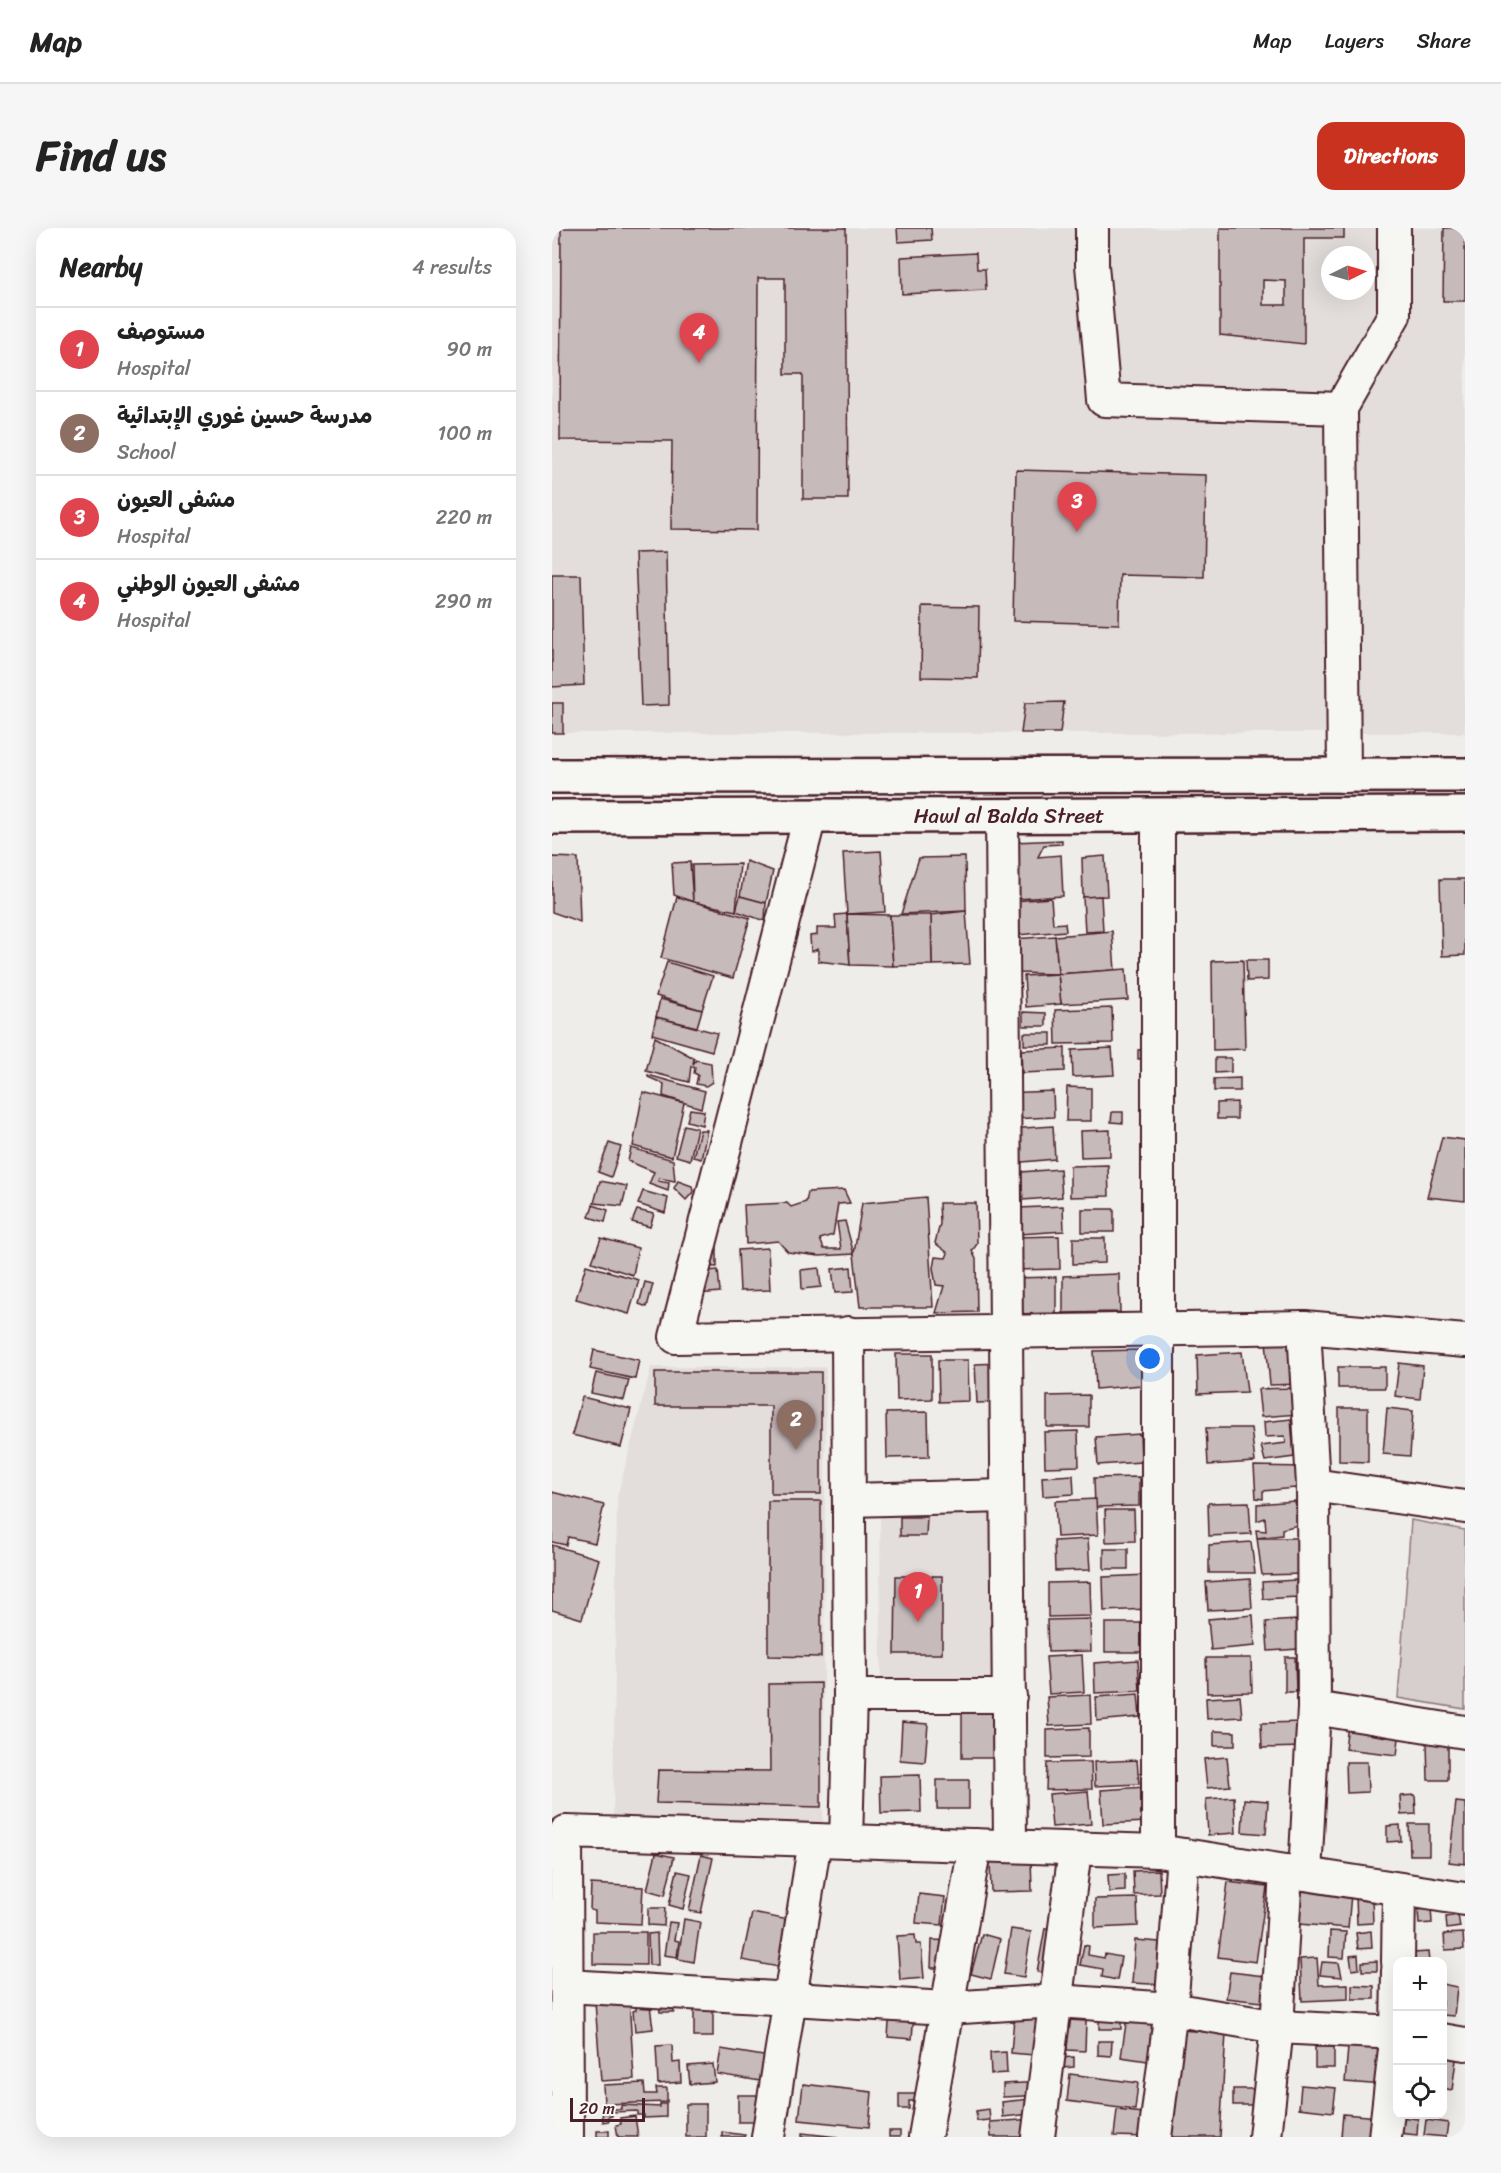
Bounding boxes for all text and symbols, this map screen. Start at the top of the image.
text: Map [30,17,82,66]
text: Map [1253,22,1292,60]
text: Layers [1325,22,1384,60]
text: Share [1417,22,1471,60]
text: Find us [36,119,166,193]
button: Directions [1317,122,1465,190]
text: Nearby [60,244,142,290]
north arrow [1321,246,1375,300]
text: 4 results [412,250,492,285]
text: مستوصف [117,312,205,351]
pin: 4 [680,314,718,363]
text: 1 [75,332,84,367]
text: 90 m [447,332,492,367]
text: Hospital [117,351,190,386]
text: مدرسة حسين غوري الإبتدائية [117,396,372,435]
text: 2 [74,416,85,451]
text: 100 m [438,416,492,451]
text: School [117,435,176,470]
text: مشفى العيون [117,480,235,519]
pin: 3 [1058,482,1096,532]
text: 3 [74,500,85,535]
text: 220 m [436,500,492,535]
text: Hospital [117,519,190,554]
text: مشفى العيون الوطني [117,564,300,603]
text: 4 [73,584,86,619]
text: 290 m [435,584,492,619]
text: Hospital [117,603,190,638]
street label: Hawl al Balda Street [914,797,1104,835]
your location [1135,1344,1164,1373]
pin: 2 [776,1400,816,1450]
pin: 1 [898,1572,938,1622]
map controls [1393,1957,1447,2119]
button: + [1393,1957,1447,2011]
button: − [1393,2011,1447,2065]
button: locate [1393,2065,1447,2119]
text: 20 m [579,2094,615,2123]
scale bar [570,2095,645,2122]

